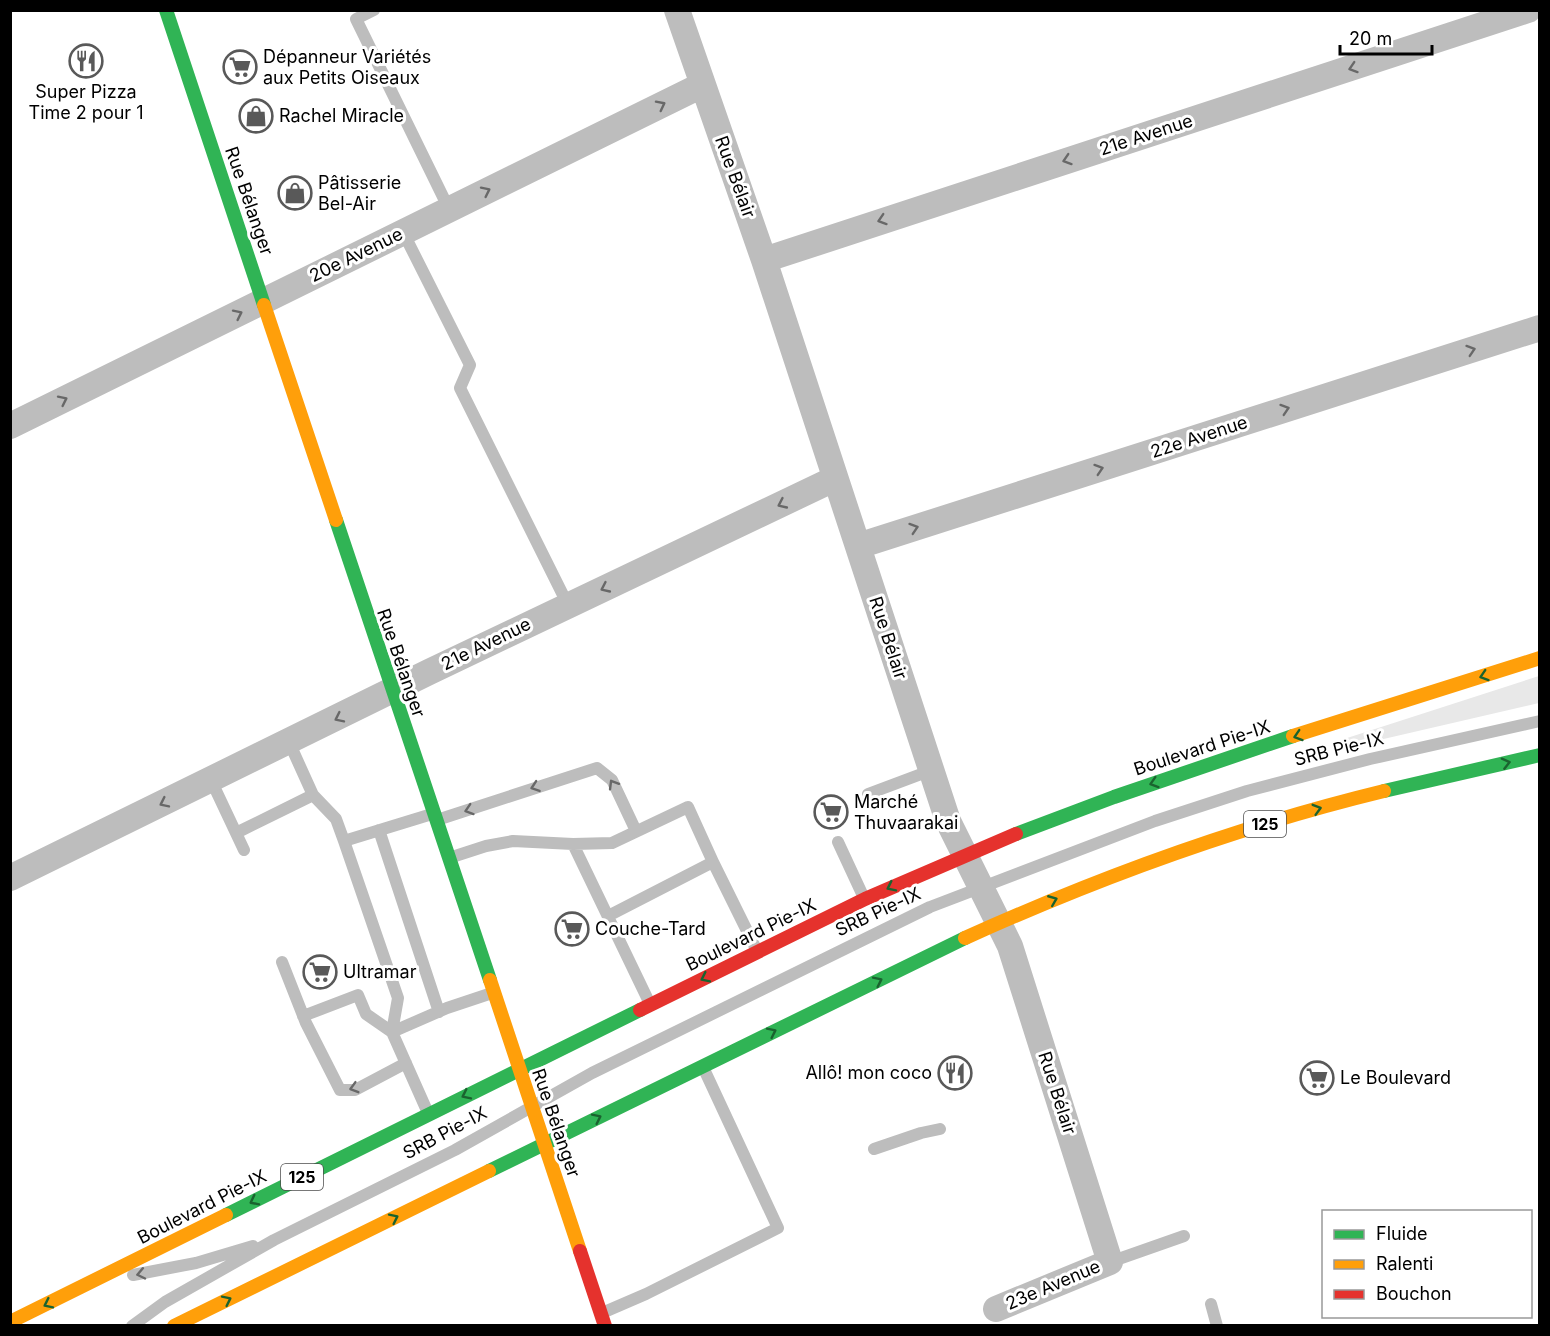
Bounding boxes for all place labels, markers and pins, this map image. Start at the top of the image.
restaurant icon: Super Pizza Time 2 pour 1 [68,43,104,79]
place label: Dépanneur Variétés aux Petits Oiseaux [263,46,431,88]
supermarket icon: Dépanneur Variétés aux Petits Oiseaux [222,49,258,85]
place label: Super Pizza Time 2 pour 1 [29,81,143,123]
shop icon: Rachel Miracle [238,98,274,134]
place label: Rachel Miracle [279,105,404,126]
place label: Pâtisserie Bel-Air [318,172,401,214]
shop icon: Pâtisserie Bel-Air [277,175,313,211]
place label: Marché Thuvaarakai [854,791,958,833]
supermarket icon: Marché Thuvaarakai [813,794,849,830]
supermarket icon: Couche-Tard [554,911,590,947]
place label: Couche-Tard [595,918,706,939]
supermarket icon: Ultramar [302,954,338,990]
place label: Ultramar [343,961,417,982]
restaurant icon: Allô! mon coco [937,1055,973,1091]
supermarket icon: Le Boulevard [1299,1060,1335,1096]
place label: Allô! mon coco [805,1062,932,1083]
place label: Le Boulevard [1340,1067,1451,1088]

